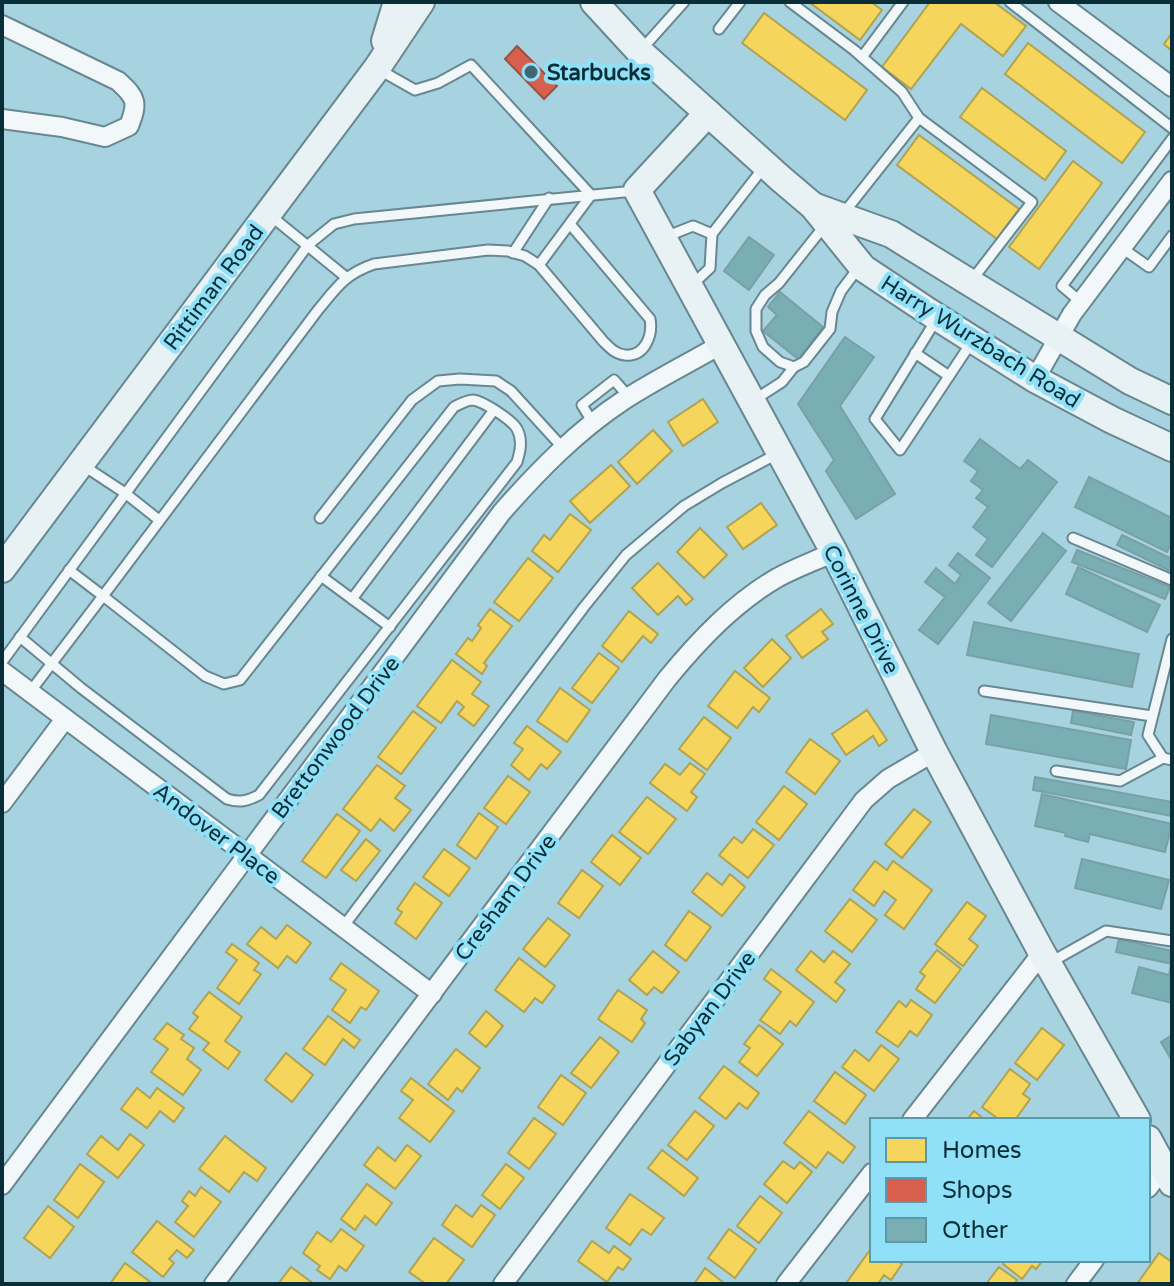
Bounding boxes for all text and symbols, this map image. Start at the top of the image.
place label: Starbucks [547,60,651,86]
marker: Starbucks [522,63,540,81]
street label: Rittiman Road [158,220,269,355]
street label: Harry Wurzbach Road [876,270,1085,414]
street label: Corinne Drive [817,541,905,678]
street label: Brettonwood Drive [266,651,405,824]
street label: Andover Place [148,778,285,890]
street label: Cresham Drive [450,829,562,966]
street label: Sabyan Drive [658,946,761,1071]
legend [870,1118,1150,1262]
text: Homes [942,1136,1022,1165]
text: Shops [942,1176,1012,1205]
text: Other [942,1216,1009,1245]

